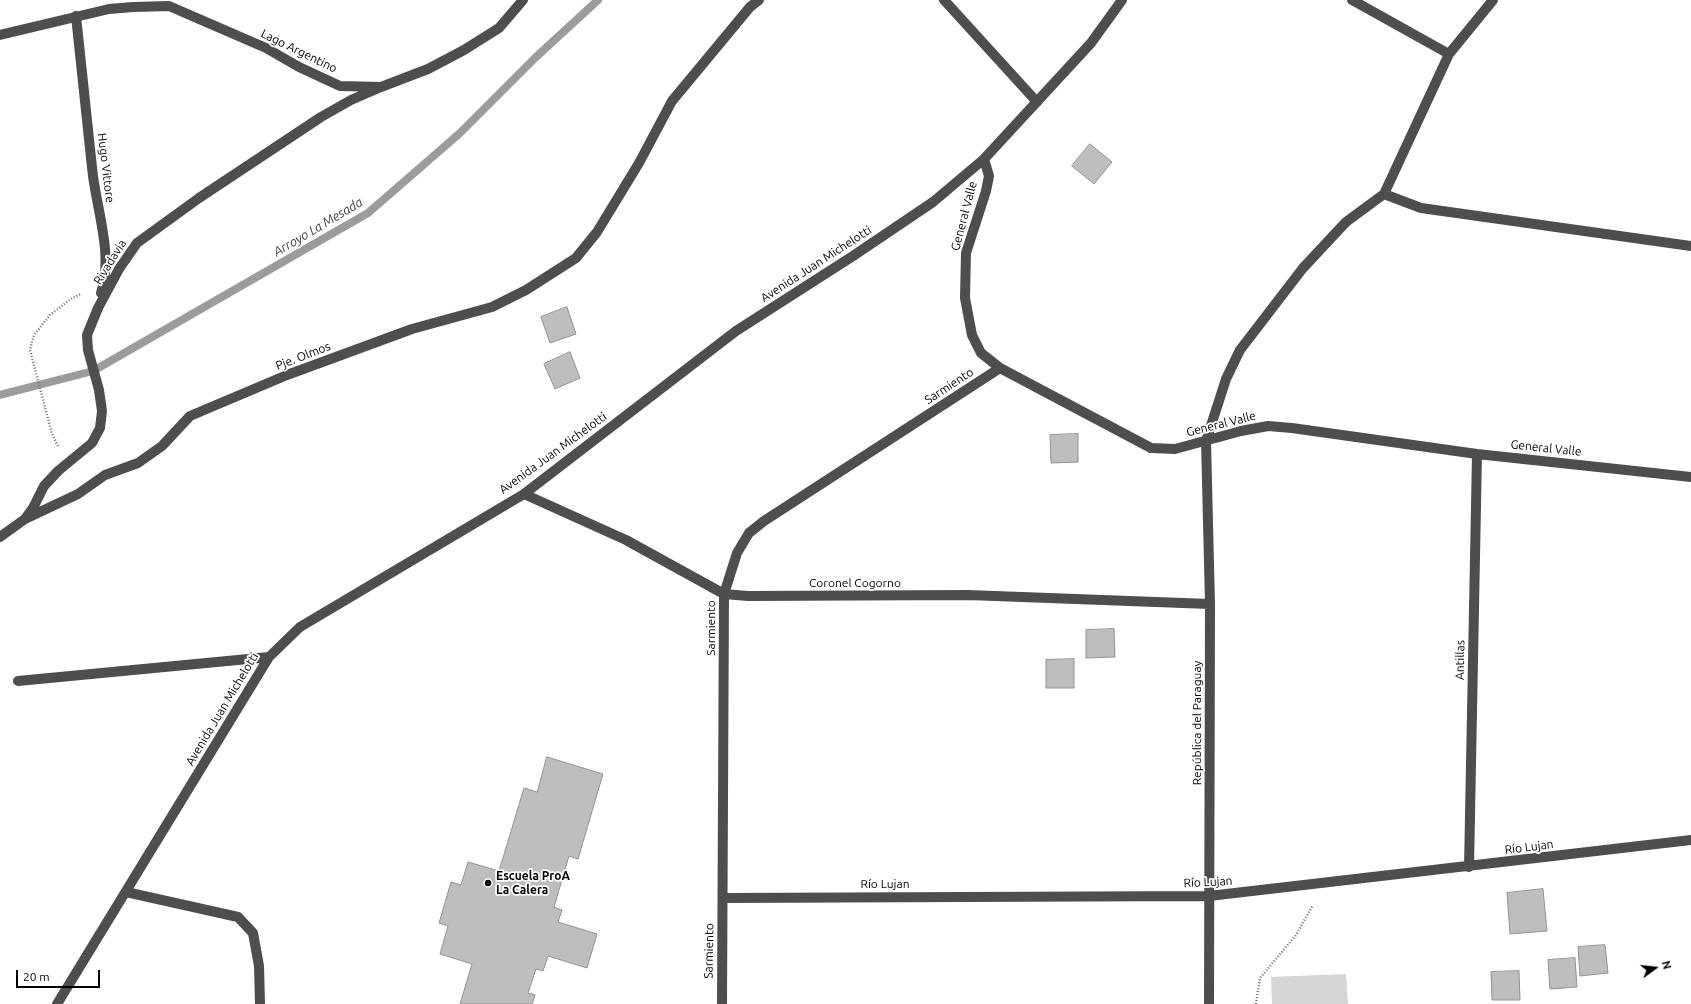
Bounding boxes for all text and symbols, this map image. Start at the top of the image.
street label: Lago Argentino [258,26,340,76]
street label: Hugo Vittore [95,132,117,204]
street label: General Valle [948,180,980,252]
water label: Arroyo La Mesada [270,194,366,260]
street label: Avenida Juan Michelotti [758,223,874,305]
street label: Rivadavia [91,237,129,287]
street label: Pje. Olmos [274,339,332,373]
street label: Sarmiento [922,365,976,407]
street label: General Valle [1185,408,1257,440]
street label: Avenida Juan Michelotti [496,409,610,497]
street label: General Valle [1510,437,1582,459]
street label: Coronel Cogorno [809,576,901,590]
street label: Sarmiento [704,600,718,656]
street label: Antillas [1452,640,1468,680]
street label: Avenida Juan Michelotti [183,650,261,768]
street label: República del Paraguay [1190,661,1204,785]
street label: Río Lujan [1504,837,1554,857]
place label: Escuela ProA La Calera [496,869,570,897]
street label: Río Lujan [1183,874,1233,890]
street label: Río Lujan [860,877,910,891]
marker: Escuela ProA La Calera [483,878,493,888]
street label: Sarmiento [701,923,717,979]
north arrow [1635,948,1675,988]
text: N [1660,959,1673,970]
scale bar [18,962,102,988]
text: 20 m [23,970,50,983]

